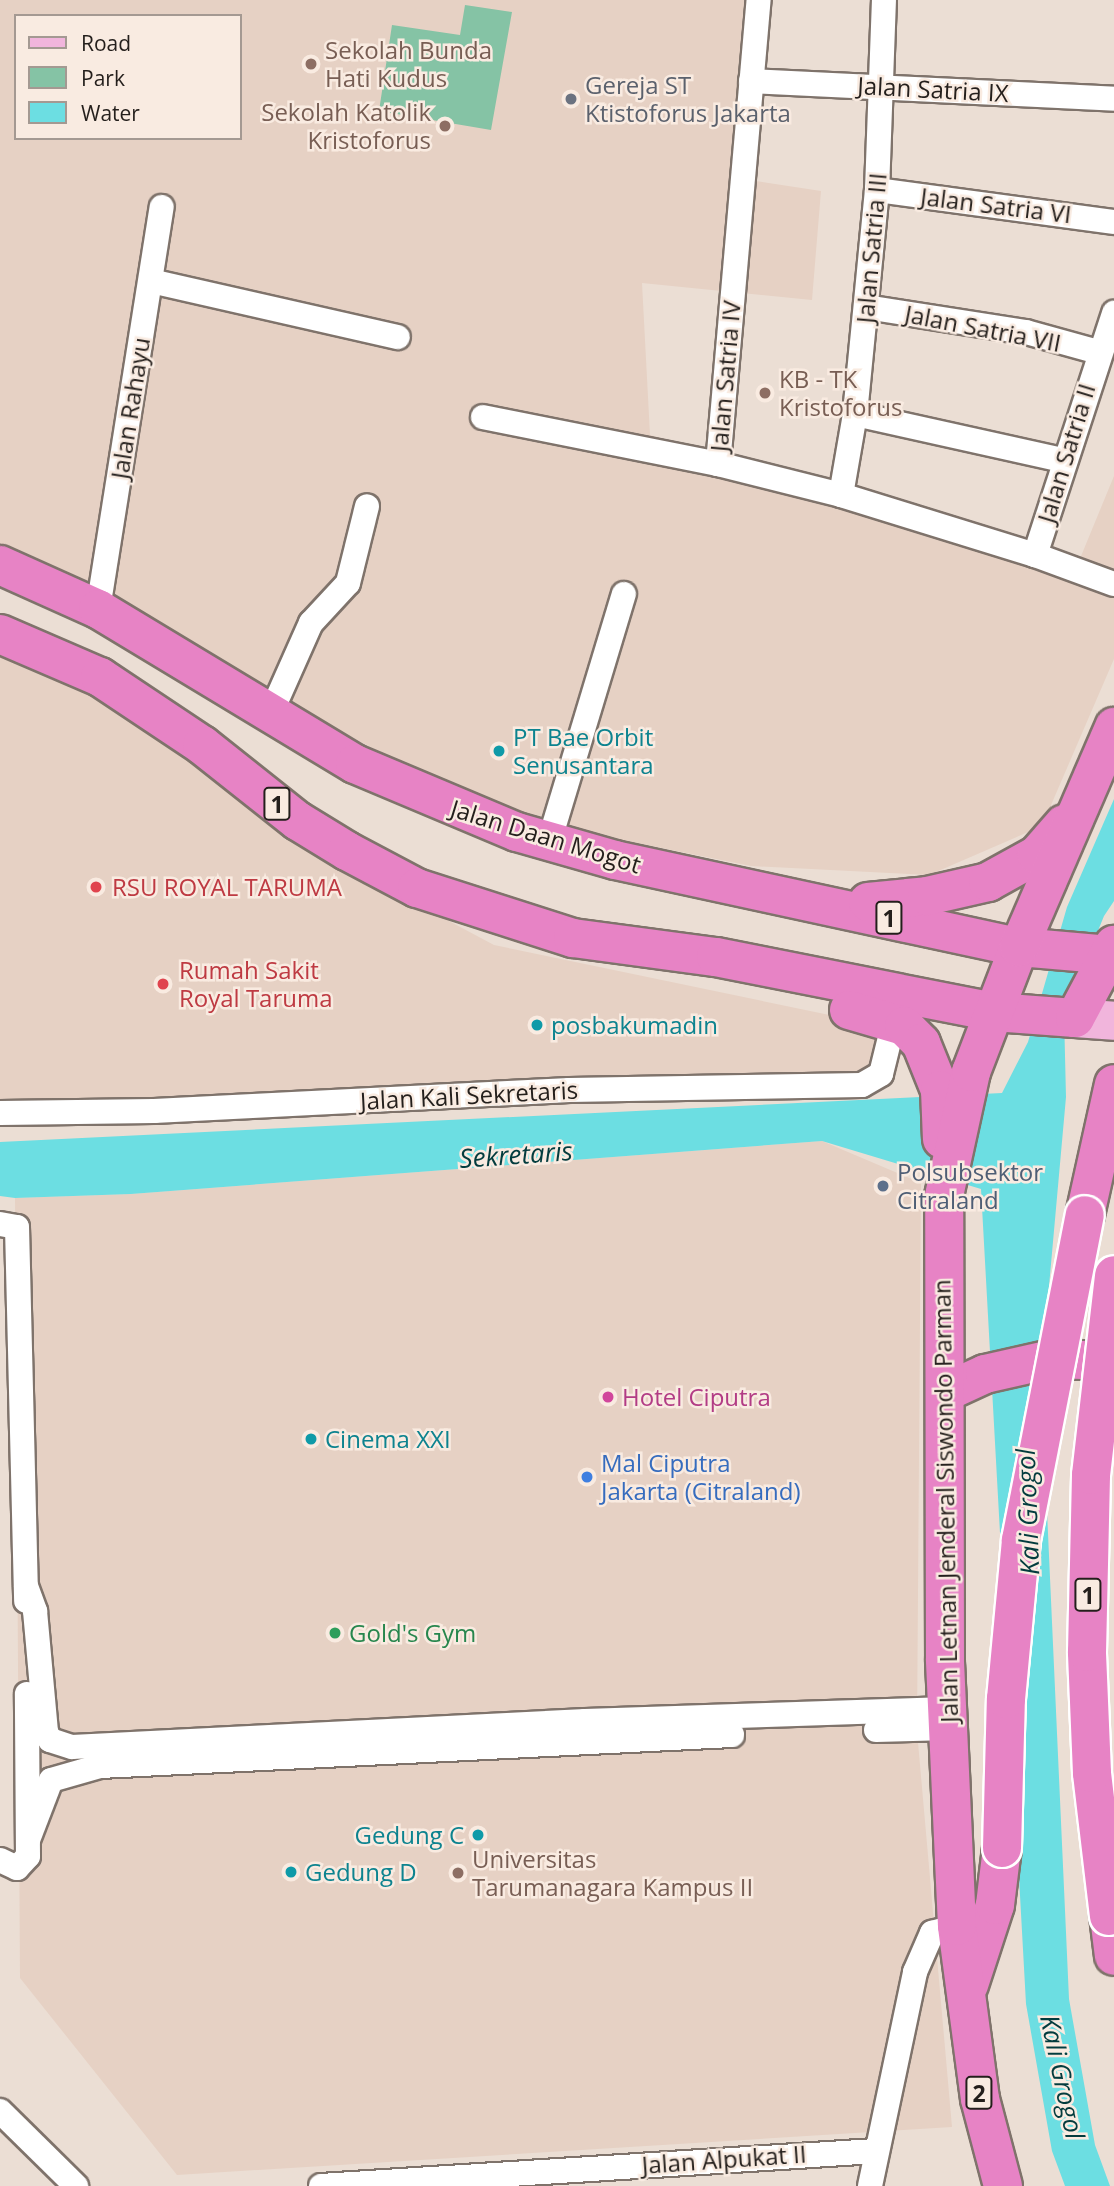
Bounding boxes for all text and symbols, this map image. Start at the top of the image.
legend [14,14,242,140]
text: Road [81,29,131,57]
place label: Sekolah Bunda Hati Kudus [325,36,492,92]
marker: Sekolah Bunda Hati Kudus [303,56,319,72]
text: Park [81,64,125,92]
place label: Gereja ST Ktistoforus Jakarta [585,71,791,127]
street label: Jalan Satria IX [857,71,1009,107]
marker: Gereja ST Ktistoforus Jakarta [563,91,579,107]
place label: Sekolah Katolik Kristoforus [261,98,431,154]
text: Water [81,99,140,127]
marker: Sekolah Katolik Kristoforus [437,118,453,134]
street label: Jalan Satria III [850,172,892,324]
street label: Jalan Satria VI [919,181,1073,229]
street label: Jalan Satria IV [704,299,746,453]
street label: Jalan Satria VII [903,299,1063,357]
street label: Jalan Rahayu [105,335,155,481]
place label: KB - TK Kristoforus [779,365,902,421]
street label: Jalan Satria II [1031,380,1101,526]
marker: KB - TK Kristoforus [757,385,773,401]
place label: PT Bae Orbit Senusantara [513,723,654,779]
marker: PT Bae Orbit Senusantara [491,743,507,759]
road number: 1 [263,784,291,824]
street label: Jalan Daan Mogot [447,793,645,879]
place label: RSU ROYAL TARUMA [112,873,342,901]
marker: RSU ROYAL TARUMA [86,877,106,897]
road number: 1 [875,898,903,937]
place label: Rumah Sakit Royal Taruma [179,956,333,1012]
marker: Rumah Sakit Royal Taruma [153,974,173,994]
place label: posbakumadin [551,1011,718,1039]
marker: posbakumadin [529,1017,545,1033]
street label: Jalan Kali Sekretaris [359,1075,579,1115]
water label: Sekretaris [458,1135,574,1175]
place label: Polsubsektor Citraland [897,1158,1043,1214]
marker: Polsubsektor Citraland [875,1178,891,1194]
street label: Jalan Letnan Jenderal Siswondo Parman [927,1279,963,1723]
place label: Hotel Ciputra [622,1383,771,1411]
marker: Hotel Ciputra [600,1389,616,1405]
place label: Cinema XXI [325,1425,451,1453]
marker: Cinema XXI [303,1431,319,1447]
water label: Kali Grogol [1010,1448,1046,1576]
place label: Mal Ciputra Jakarta (Citraland) [601,1449,800,1505]
marker: Mal Ciputra Jakarta (Citraland) [579,1469,595,1485]
road number: 1 [1074,1576,1102,1614]
place label: Gold's Gym [349,1619,476,1647]
marker: Gold's Gym [327,1625,343,1641]
place label: Gedung C [355,1821,464,1849]
marker: Gedung C [470,1827,486,1843]
place label: Universitas Tarumanagara Kampus II [472,1845,753,1901]
place label: Gedung D [305,1858,417,1886]
marker: Gedung D [283,1864,299,1880]
marker: Universitas Tarumanagara Kampus II [450,1865,466,1881]
water label: Kali Grogol [1034,2012,1090,2142]
road number: 2 [965,2074,993,2112]
street label: Jalan Alpukat II [641,2139,807,2179]

